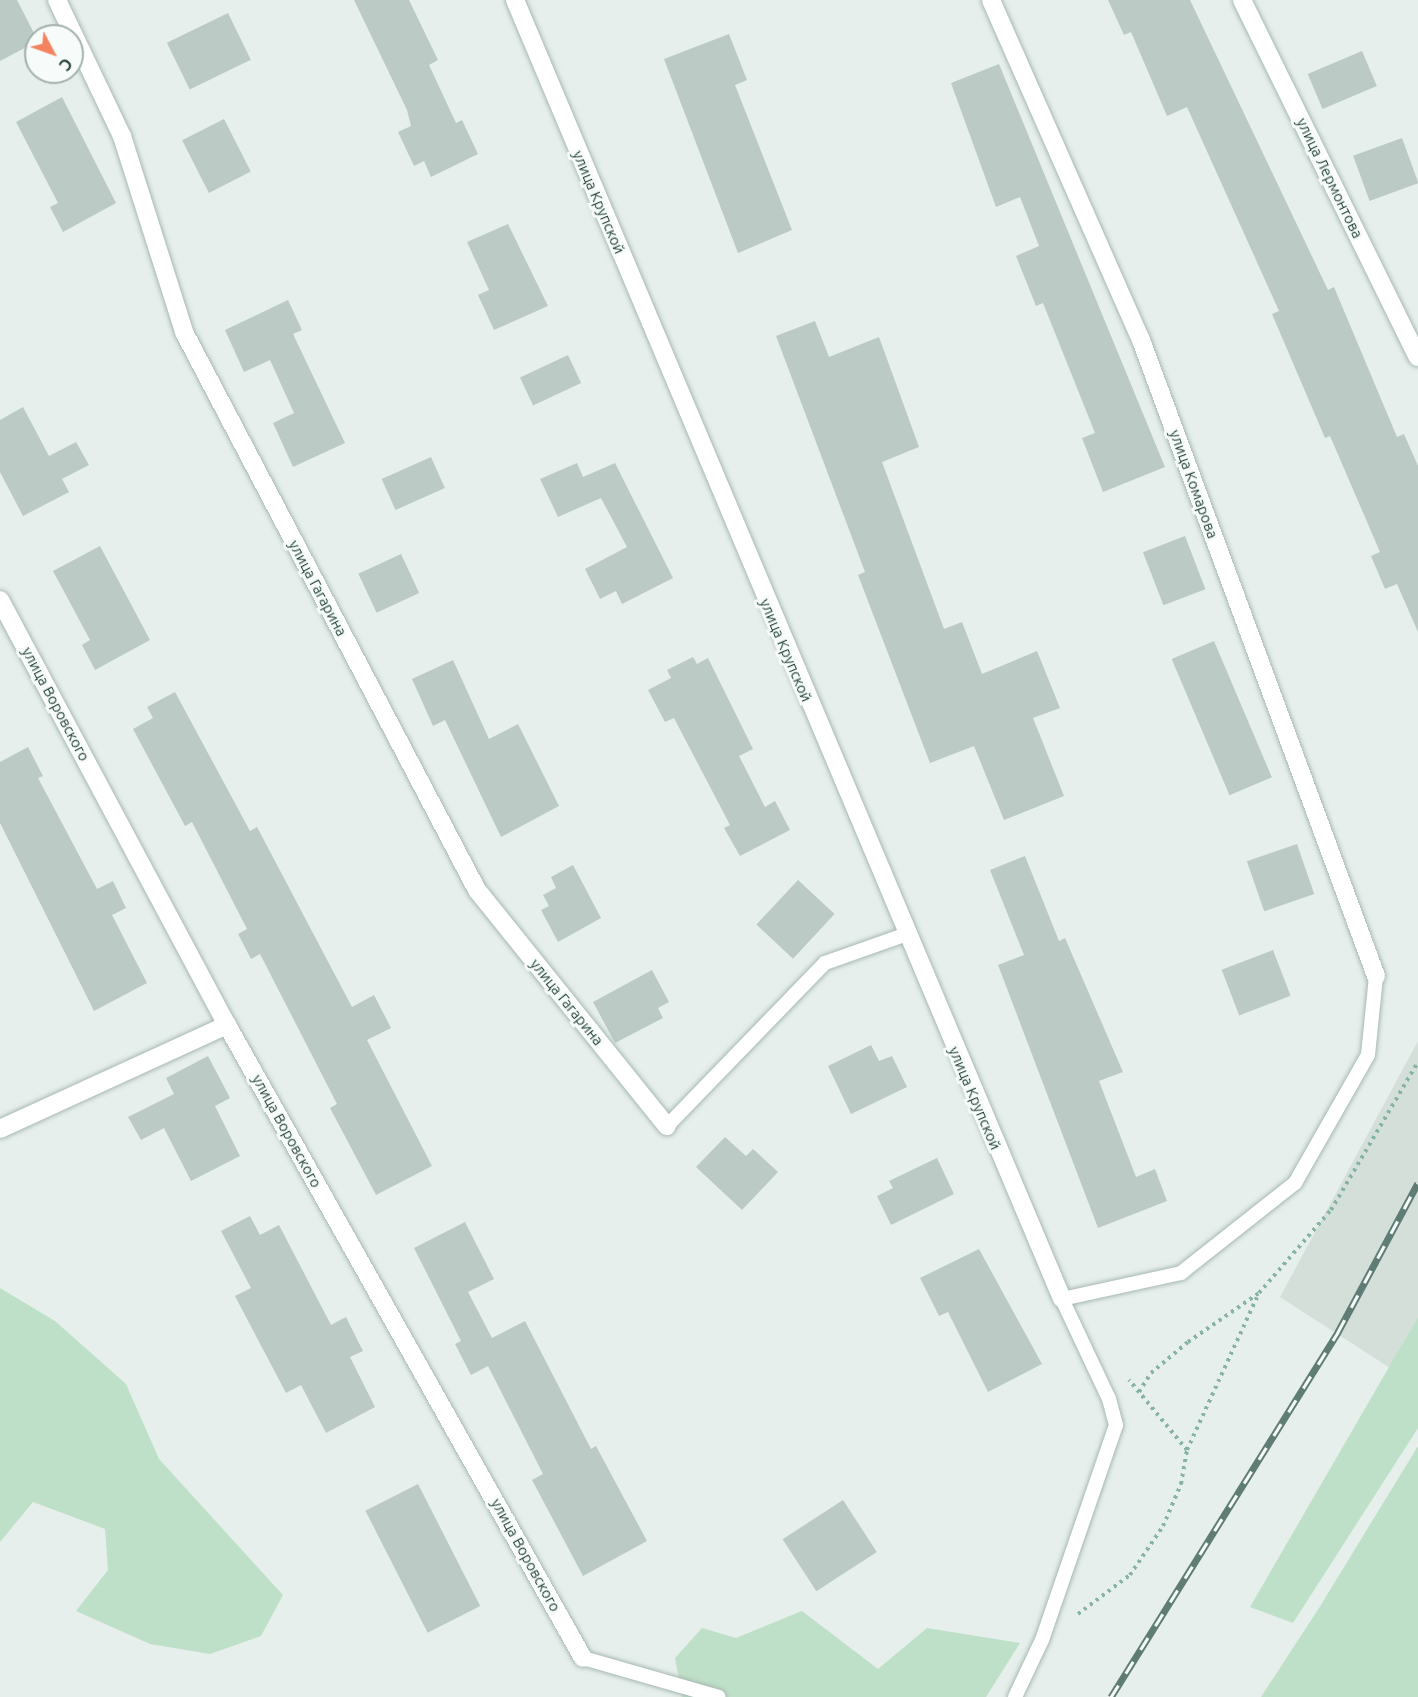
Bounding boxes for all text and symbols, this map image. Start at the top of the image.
north arrow [24,24,84,84]
text: С [56,55,76,74]
street label: улица Лермонтова [1293,115,1367,241]
street label: улица Крупской [569,148,629,256]
street label: улица Комарова [1166,427,1222,541]
street label: улица Гагарина [285,537,351,639]
street label: улица Крупской [756,596,816,704]
street label: улица Воровского [18,644,94,764]
street label: улица Гагарина [527,955,607,1049]
street label: улица Крупской [945,1044,1005,1152]
street label: улица Воровского [248,1071,326,1191]
street label: улица Воровского [487,1495,565,1615]

